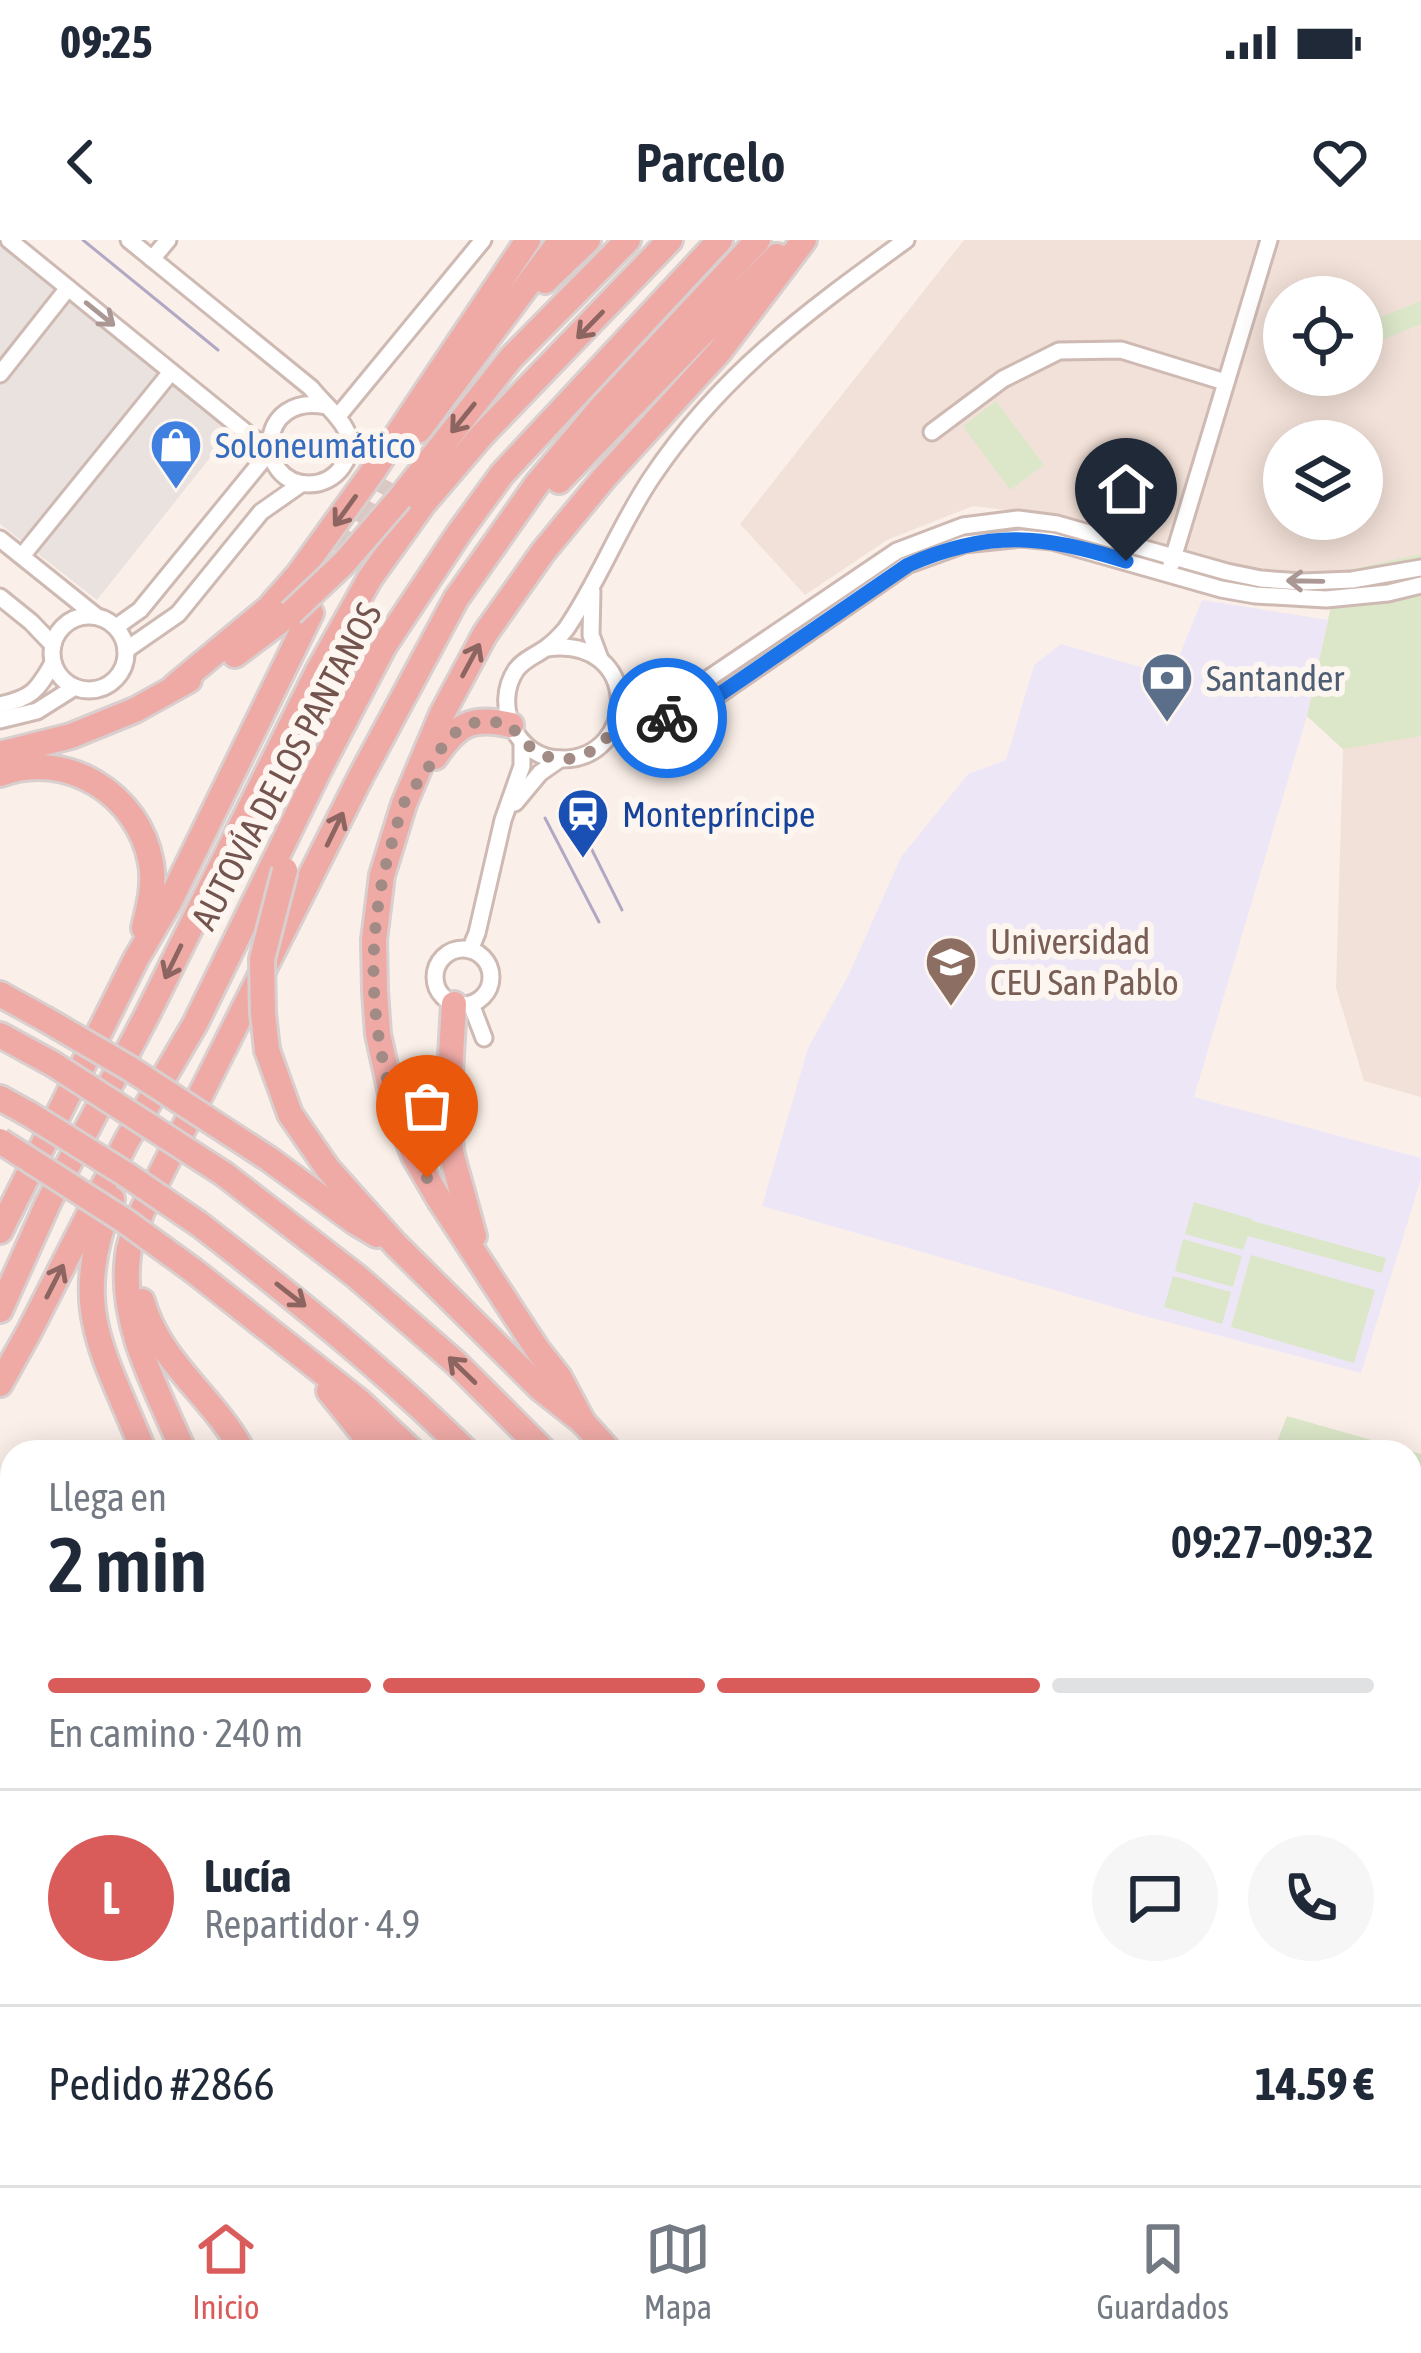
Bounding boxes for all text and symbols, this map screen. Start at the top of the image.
text: 09:25 [60,16,153,68]
icon: back [48,129,114,195]
icon: heart [1307,129,1373,195]
text: Parcelo [635,132,786,193]
map controls [1263,276,1383,540]
button: locate [1263,276,1383,396]
one-way arrow [84,300,115,327]
one-way arrow [576,310,604,339]
one-way arrow [450,401,477,433]
shop icon: Soloneumático [148,417,204,491]
button: layers [1263,420,1383,540]
place label: Soloneumático [215,424,416,466]
pin [1075,438,1177,561]
icon: home [1093,456,1159,522]
one-way arrow [332,494,358,527]
one-way arrow [1286,570,1325,593]
street label: AUTOVÍA DE LOS PANTANOS [182,596,390,936]
one-way arrow [460,644,483,679]
bank icon: Santander [1139,650,1195,724]
place label: Santander [1206,657,1345,699]
courier [607,658,727,778]
icon: bike [634,685,700,751]
station icon: Montepríncipe [555,786,611,860]
place label: Montepríncipe [622,793,815,835]
one-way arrow [325,812,347,848]
place label: Universidad CEU San Pablo [990,920,1179,1003]
school or university icon: Universidad CEU San Pablo [923,934,979,1008]
one-way arrow [161,944,183,980]
pin [376,1055,478,1178]
icon: bag [394,1073,460,1139]
one-way arrow [45,1263,68,1299]
one-way arrow [275,1282,307,1308]
one-way arrow [448,1356,477,1384]
text: Llega en [48,1475,167,1519]
text: 09:27–09:32 [1171,1516,1374,1568]
text: 2 min [48,1519,207,1609]
text: En camino · 240 m [48,1711,303,1755]
button: chat [1092,1835,1218,1961]
button: phone [1248,1835,1374,1961]
text: Lucía [204,1850,291,1902]
text: L [102,1872,120,1924]
text: Repartidor · 4.9 [204,1902,420,1946]
text: Pedido #2866 [48,2058,275,2110]
text: 14.59 € [1255,2058,1374,2110]
tab: Inicio [192,2216,259,2326]
tab: Mapa [644,2216,712,2326]
tab: Guardados [1097,2216,1229,2326]

